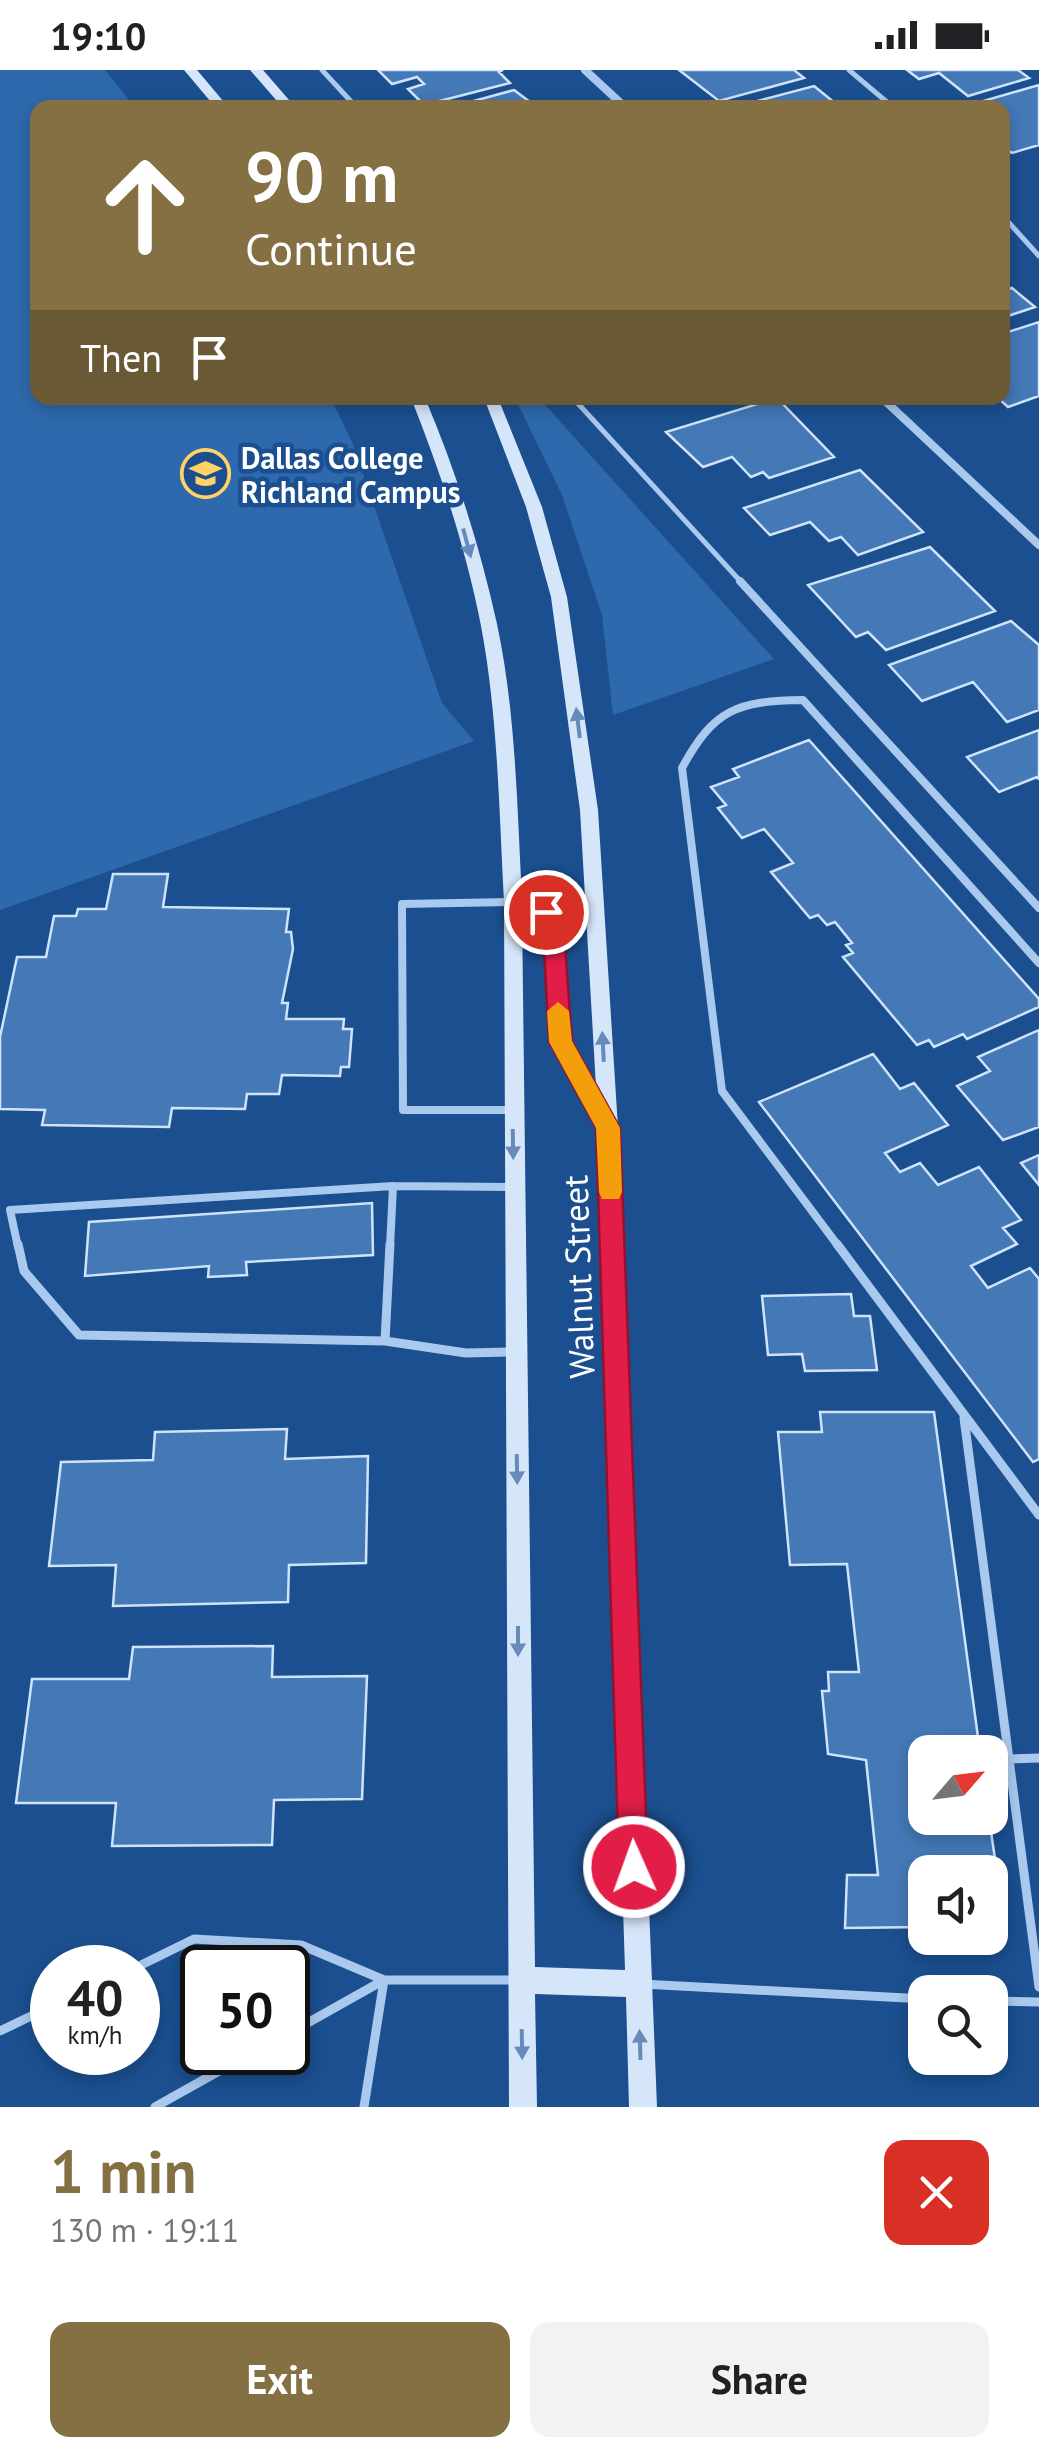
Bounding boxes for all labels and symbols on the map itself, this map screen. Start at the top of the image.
place label: Dallas College Richland Campus [241,438,460,511]
school or university icon: Dallas College Richland Campus [180,448,232,500]
one-way arrow [460,528,476,559]
one-way arrow [570,707,586,738]
pin [504,870,589,955]
one-way arrow [595,1031,611,1062]
one-way arrow [505,1129,521,1161]
street label: Walnut Street [551,1174,605,1380]
one-way arrow [509,1454,525,1486]
one-way arrow [510,1625,526,1657]
north arrow [908,1735,1008,1835]
position arrow [582,1815,686,1919]
speed limit sign: 50 [180,1945,310,2075]
one-way arrow [514,2028,530,2060]
one-way arrow [632,2029,648,2061]

